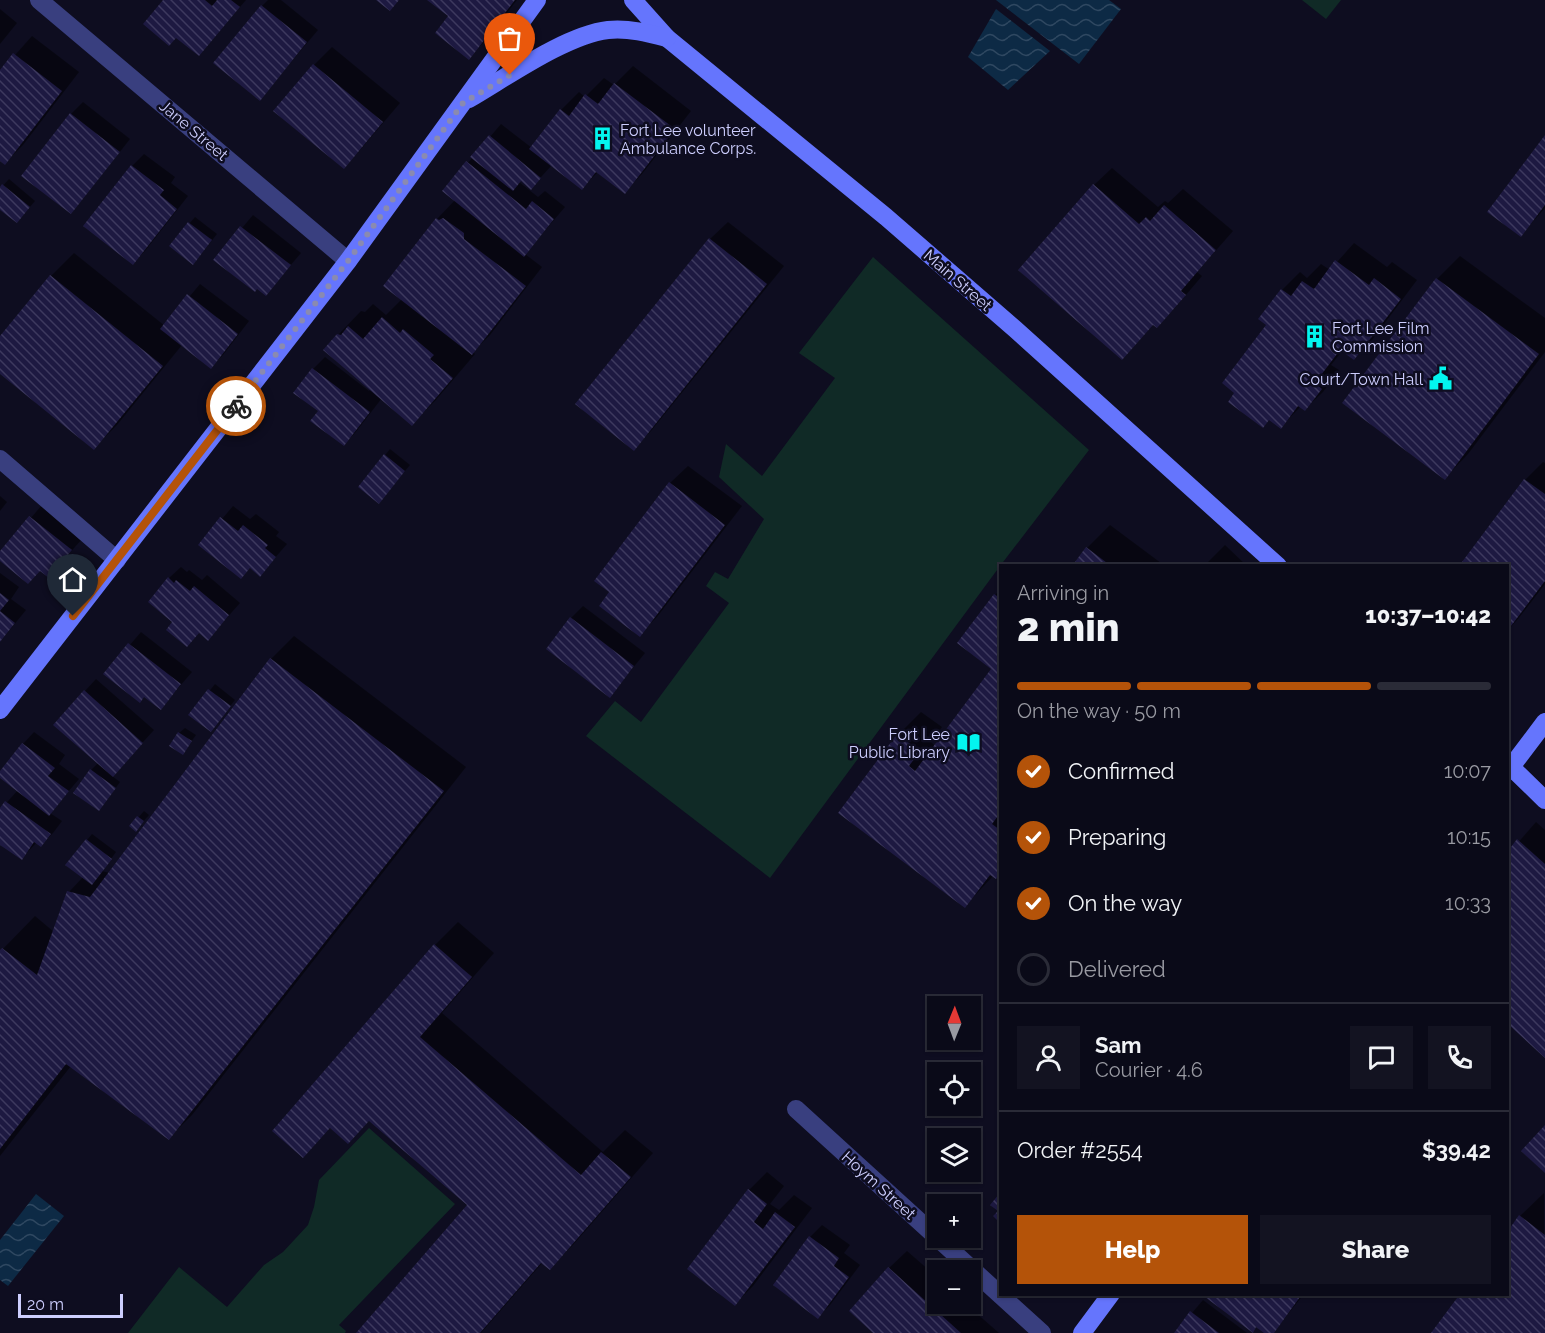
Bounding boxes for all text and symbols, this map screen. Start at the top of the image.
pin [484,13,535,75]
icon: bag [493,22,526,55]
street label: Jane Street [156,96,232,165]
place label: Fort Lee volunteer Ambulance Corps. [620,121,756,158]
building icon: Fort Lee volunteer Ambulance Corps. [589,126,615,152]
street label: Main Street [920,246,996,315]
place label: Fort Lee Film Commission [1332,319,1429,356]
building icon: Fort Lee Film Commission [1301,324,1327,350]
public building icon: Court/Town Hall [1428,366,1454,392]
place label: Court/Town Hall [1300,370,1424,389]
courier [206,376,266,436]
icon: bike [220,390,253,423]
pin [47,554,98,616]
icon: home [56,563,89,596]
text: Arriving in [1017,581,1109,605]
text: 10:37–10:42 [1365,602,1491,628]
text: 2 min [1017,604,1120,650]
text: On the way · 50 m [1017,699,1181,723]
place label: Fort Lee Public Library [849,725,950,762]
library icon: Fort Lee Public Library [955,730,981,756]
icon: check [1017,755,1050,788]
text: Confirmed [1068,758,1175,784]
text: 10:07 [1444,759,1491,783]
icon: check [1017,821,1050,854]
text: Preparing [1068,824,1166,850]
text: 10:15 [1447,825,1491,849]
icon: check [1017,887,1050,920]
text: On the way [1068,890,1182,916]
text: 10:33 [1445,891,1491,915]
text: Delivered [1068,956,1166,982]
north arrow [927,996,981,1050]
map controls [927,996,981,1314]
button: person [1017,1026,1080,1089]
button: chat [1350,1026,1413,1089]
button: phone [1428,1026,1491,1089]
text: Sam [1095,1032,1142,1058]
text: Courier · 4.6 [1095,1058,1203,1082]
button: locate [927,1062,981,1116]
button: layers [927,1128,981,1182]
text: Order #2554 [1017,1137,1143,1163]
text: $39.42 [1422,1137,1491,1163]
street label: Hoym Street [838,1147,920,1224]
button: + [927,1194,981,1248]
button: Help [1017,1215,1248,1284]
button: Share [1260,1215,1491,1284]
button: − [927,1260,981,1314]
scale bar [18,1291,123,1318]
text: 20 m [27,1295,64,1314]

